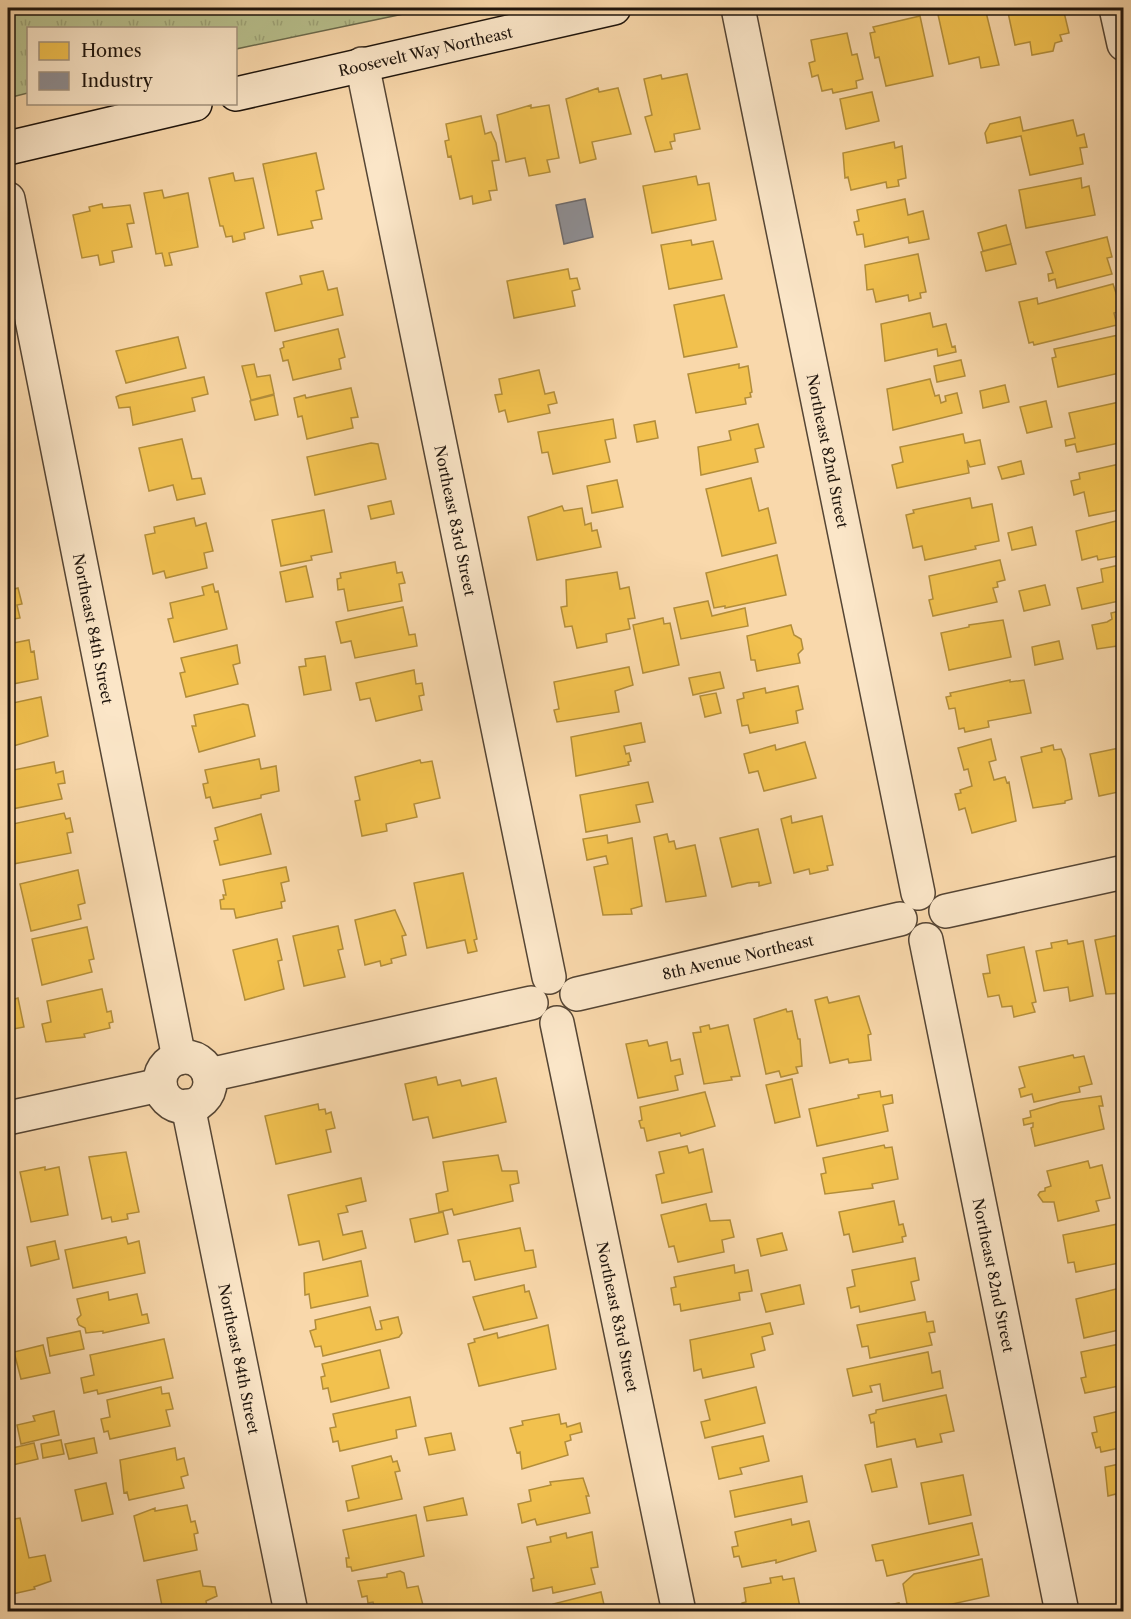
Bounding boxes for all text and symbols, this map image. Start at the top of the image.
street label: Roosevelt Way Northeast [336,22,515,80]
legend [27,27,237,105]
text: Homes [81,40,142,62]
text: Industry [81,70,154,92]
street label: Northeast 82nd Street [803,372,853,530]
street label: Northeast 83rd Street [431,444,480,598]
street label: Northeast 84th Street [69,552,118,706]
street label: 8th Avenue Northeast [660,930,816,983]
street label: Northeast 82nd Street [969,1196,1019,1355]
street label: Northeast 83rd Street [593,1240,643,1394]
street label: Northeast 84th Street [215,1282,264,1436]

